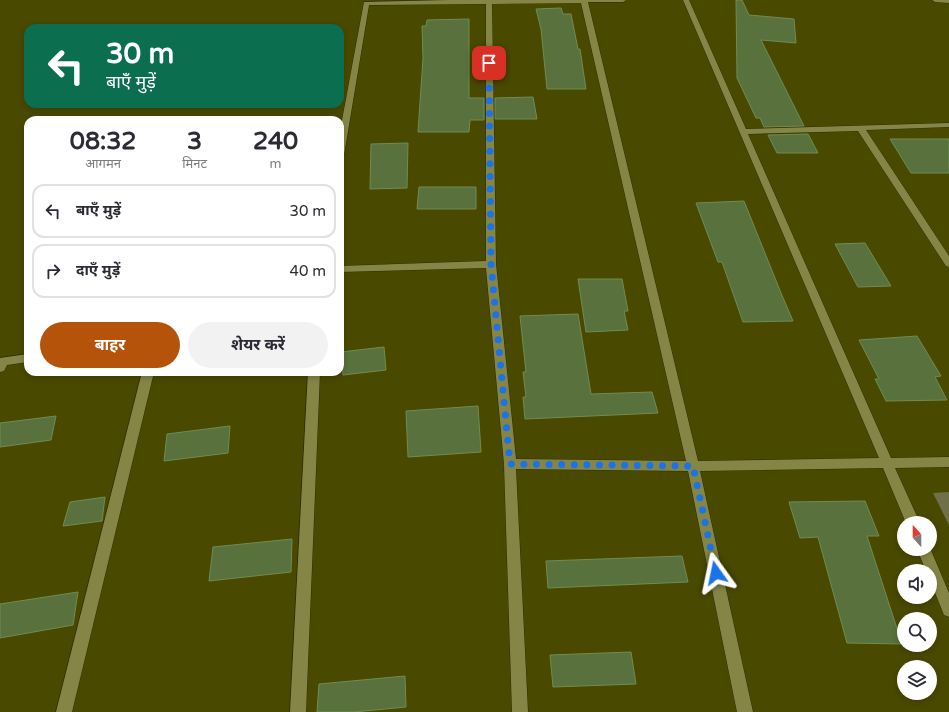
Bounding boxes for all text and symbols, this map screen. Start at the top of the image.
text: 30 m [106,37,174,71]
icon: left [40,40,92,92]
pin [472,46,506,80]
icon: arrive [478,52,500,74]
text: बाएँ मुड़ें [106,71,156,93]
text: 08:32 [70,127,136,156]
text: 3 [187,127,202,156]
text: 240 [253,127,298,156]
text: आगमन [85,156,121,172]
text: मिनट [182,156,207,172]
text: m [270,156,282,172]
icon: left [42,200,64,222]
text: बाएँ मुड़ें [76,201,121,219]
text: 30 m [289,202,326,220]
icon: right [42,260,64,282]
text: दाएँ मुड़ें [76,261,120,279]
text: 40 m [289,262,326,280]
button: बाहर [40,322,180,368]
button: शेयर करें [188,322,328,368]
north arrow [897,516,937,556]
map controls [897,516,937,700]
position arrow [695,552,737,594]
button: sound [897,564,937,604]
button: search [897,612,937,652]
button: layers [897,660,937,700]

